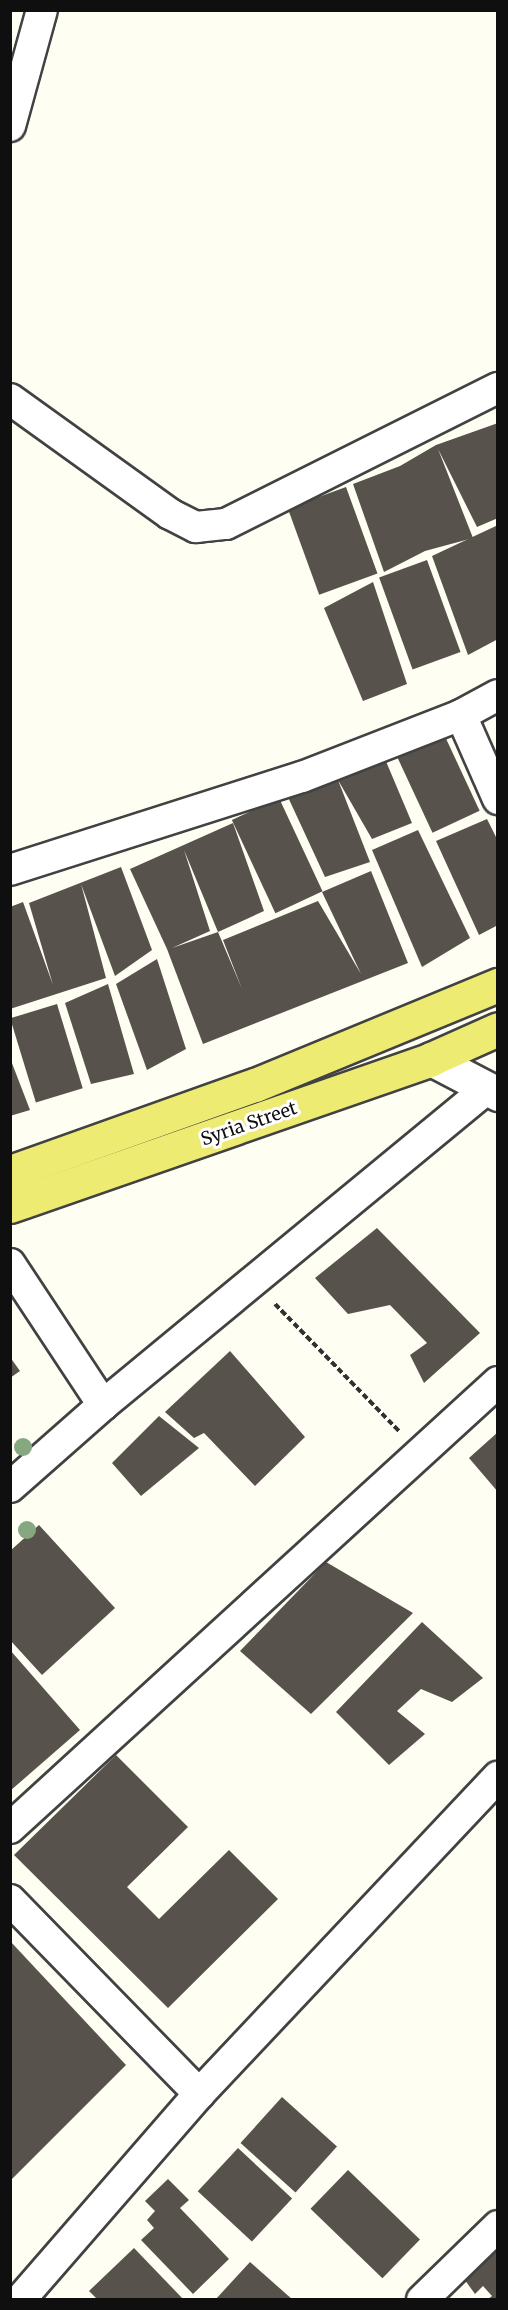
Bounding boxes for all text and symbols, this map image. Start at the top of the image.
street label: Syria Street [198,1097,300,1151]

